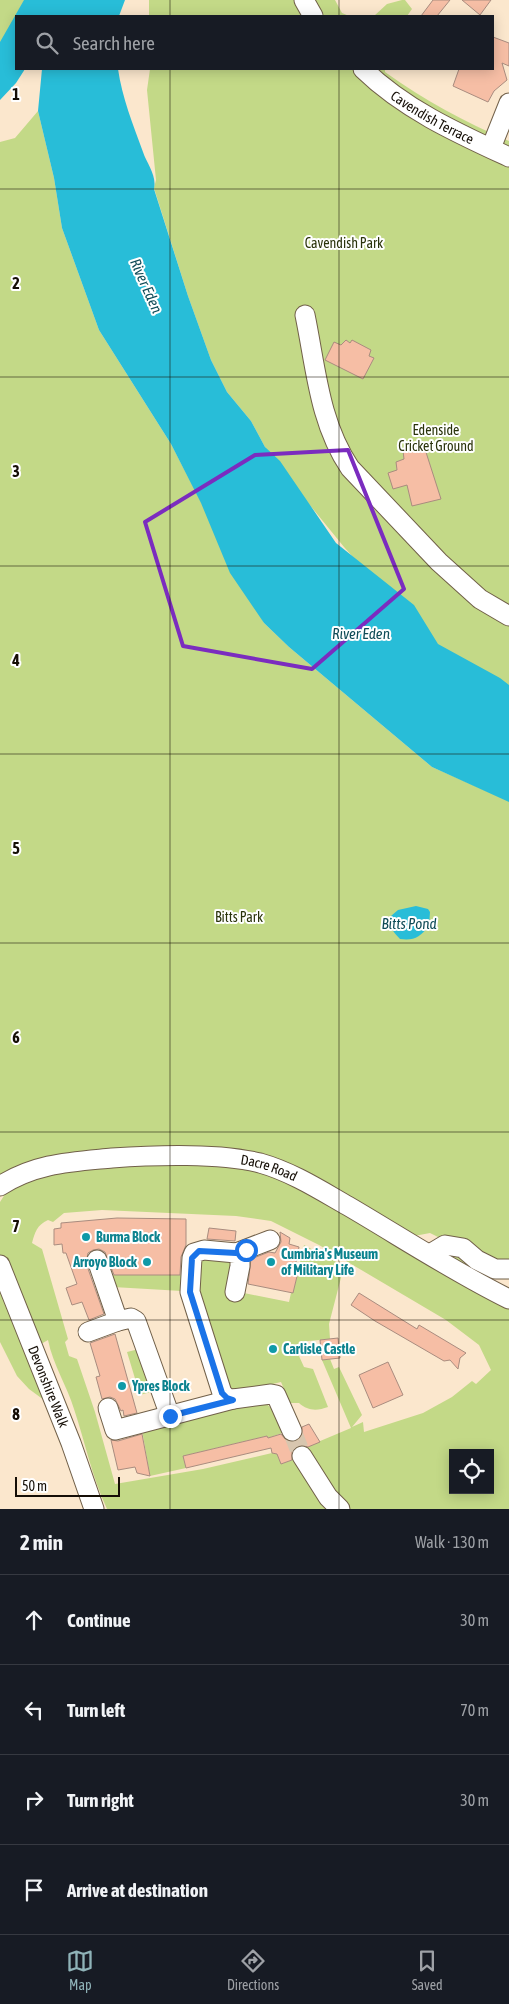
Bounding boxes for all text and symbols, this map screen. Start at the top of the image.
search box [15,15,494,70]
icon: search [33,29,61,57]
text: Search here [73,32,155,54]
text: 1 [12,85,20,103]
street label: Cavendish Terrace [388,87,476,147]
park label: Cavendish Park [305,235,383,251]
water label: River Eden [127,256,166,316]
text: 2 [12,274,20,292]
park label: Edenside Cricket Ground [398,422,474,454]
text: 3 [12,462,20,480]
water label: River Eden [332,625,390,642]
text: 4 [11,651,20,669]
text: 5 [12,839,20,857]
park label: Bitts Park [215,909,263,925]
water label: Bitts Pond [381,915,437,932]
text: 6 [12,1028,20,1046]
street label: Dacre Road [239,1151,300,1184]
text: 7 [12,1217,20,1235]
place label: Burma Block [96,1229,161,1245]
marker: Burma Block [80,1231,92,1243]
route start [235,1239,258,1262]
place label: Cumbria's Museum of Military Life [281,1246,378,1278]
place label: Arroyo Block [72,1254,138,1270]
marker: Arroyo Block [141,1256,153,1268]
marker: Cumbria's Museum of Military Life [265,1256,277,1268]
place label: Carlisle Castle [283,1341,355,1357]
street label: Devonshire Walk [25,1343,72,1430]
marker: Carlisle Castle [267,1343,279,1355]
place label: Ypres Block [131,1378,191,1394]
marker: Ypres Block [116,1380,128,1392]
text: 8 [12,1405,20,1423]
route end [159,1405,182,1428]
map controls [449,1449,494,1494]
button: locate [449,1449,494,1494]
scale bar [15,1474,120,1497]
text: 50 m [22,1478,47,1494]
text: 2 min [20,1530,63,1554]
text: Walk · 130 m [415,1533,489,1551]
icon: ahead [20,1606,48,1634]
text: Continue [67,1609,131,1631]
text: 30 m [460,1611,489,1629]
icon: left [20,1696,48,1724]
text: Turn left [67,1699,125,1721]
text: 70 m [460,1701,489,1719]
icon: right [20,1786,48,1814]
text: Turn right [67,1789,134,1811]
text: 30 m [460,1791,489,1809]
icon: arrive [20,1876,48,1904]
text: Arrive at destination [67,1879,208,1901]
tab: Map [66,1947,94,1993]
tab: Directions [227,1947,279,1993]
tab: Saved [412,1947,443,1993]

